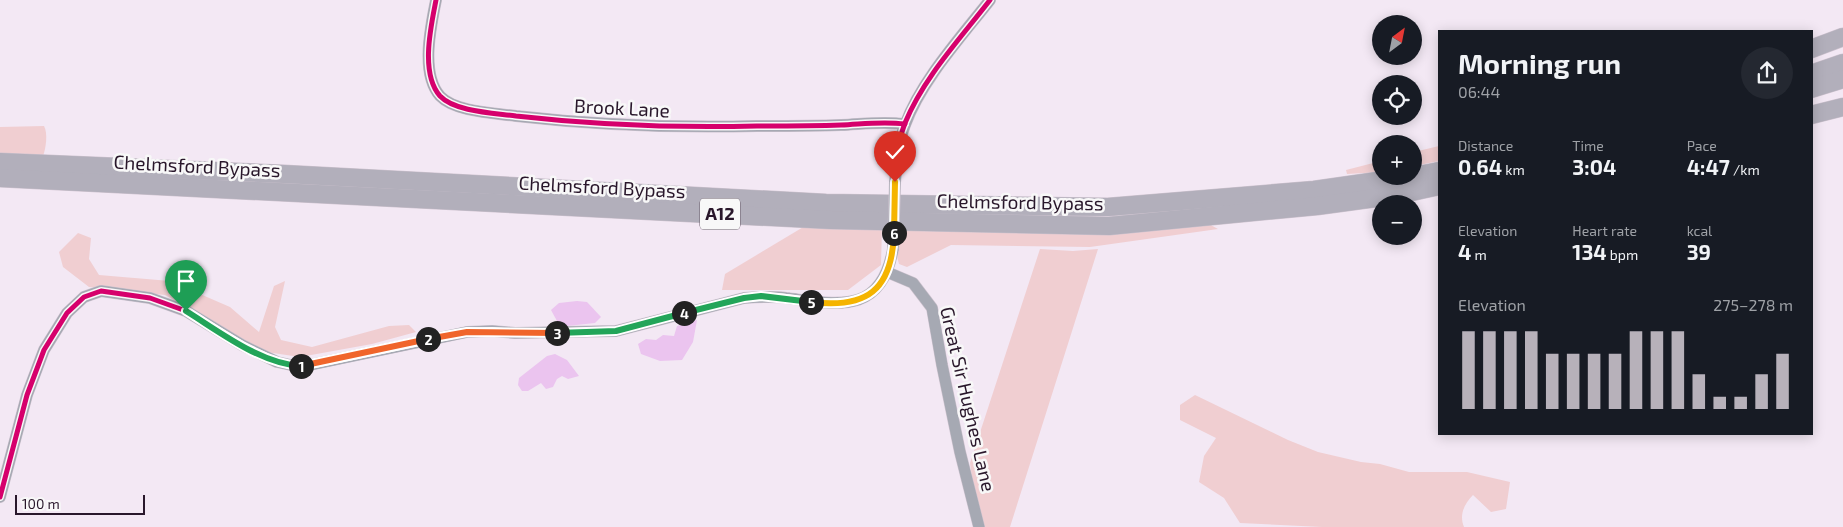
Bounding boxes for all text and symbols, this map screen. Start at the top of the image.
north arrow [1372,15,1422,65]
map controls [1372,15,1422,245]
text: Morning run [1458,46,1621,80]
button: share [1741,47,1793,99]
button: locate [1372,75,1422,125]
text: 06:44 [1458,82,1500,101]
street label: Brook Lane [574,94,671,121]
pin [874,131,916,182]
button: + [1372,135,1422,185]
text: Distance [1458,137,1513,154]
text: Time [1572,137,1604,154]
text: Pace [1687,137,1717,154]
icon: check [881,138,909,166]
street label: Chelmsford Bypass [113,150,281,181]
text: 0.64 [1458,154,1502,179]
text: 3:04 [1572,154,1616,179]
text: 4:47 [1687,154,1730,179]
text: km [1502,161,1525,178]
text: /km [1730,161,1760,178]
street label: Chelmsford Bypass [518,171,686,202]
street label: Chelmsford Bypass [936,189,1104,214]
button: − [1372,195,1422,245]
road number: A12 [700,198,740,230]
pin: 6 [882,220,906,246]
text: Elevation [1458,222,1517,239]
text: Heart rate [1572,222,1637,239]
text: kcal [1687,222,1712,239]
text: 6 [890,225,899,242]
text: 4 [1458,239,1471,264]
text: 134 [1572,239,1607,264]
text: 39 [1687,239,1711,264]
text: m [1471,246,1487,263]
text: bpm [1607,246,1638,263]
pin [165,260,207,311]
icon: arrive [172,267,200,295]
pin: 5 [798,290,824,314]
text: 5 [808,294,815,311]
text: Elevation [1458,295,1526,314]
text: 275–278 m [1713,295,1793,314]
pin: 4 [672,300,696,326]
street label: Great Sir Hughes Lane [936,304,1001,494]
text: 4 [680,305,689,322]
pin: 3 [544,320,570,346]
text: 3 [554,325,561,342]
pin: 2 [416,326,440,352]
text: 2 [424,331,433,348]
pin: 1 [288,354,314,378]
text: 1 [298,358,305,375]
scale bar [15,492,145,515]
text: 100 m [22,495,60,512]

